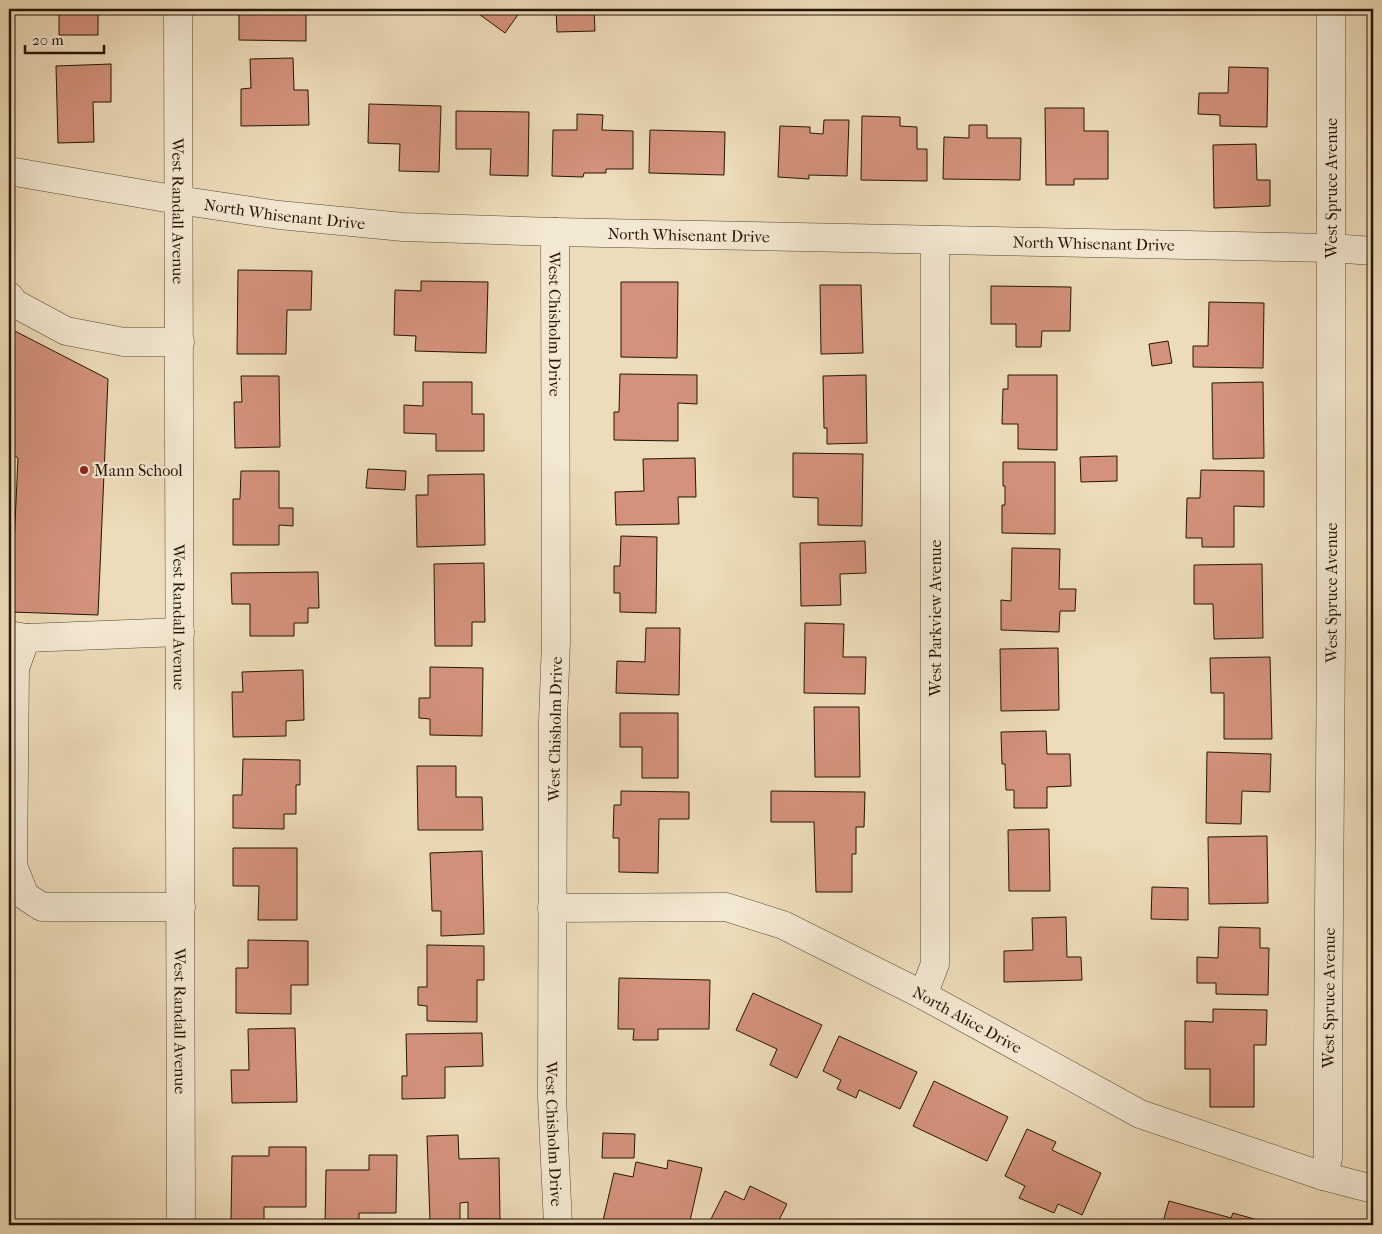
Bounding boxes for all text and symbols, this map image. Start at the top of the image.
scale bar [25,22,104,54]
text: 20 m [32,31,64,49]
street label: West Spruce Avenue [1322,118,1341,259]
street label: West Randall Avenue [169,137,188,284]
street label: North Whisenant Drive [203,194,366,233]
street label: North Whisenant Drive [607,224,770,246]
street label: North Whisenant Drive [1012,232,1175,254]
street label: West Chisholm Drive [546,250,565,397]
place label: Mann School [94,461,183,480]
marker: Mann School [78,464,90,476]
street label: West Spruce Avenue [1321,522,1341,664]
street label: West Parkview Avenue [926,540,945,697]
street label: West Randall Avenue [170,543,189,690]
street label: West Chisholm Drive [544,656,566,803]
street label: West Spruce Avenue [1319,927,1338,1069]
street label: West Randall Avenue [171,947,190,1094]
street label: North Alice Drive [910,982,1026,1057]
street label: West Chisholm Drive [542,1060,567,1207]

